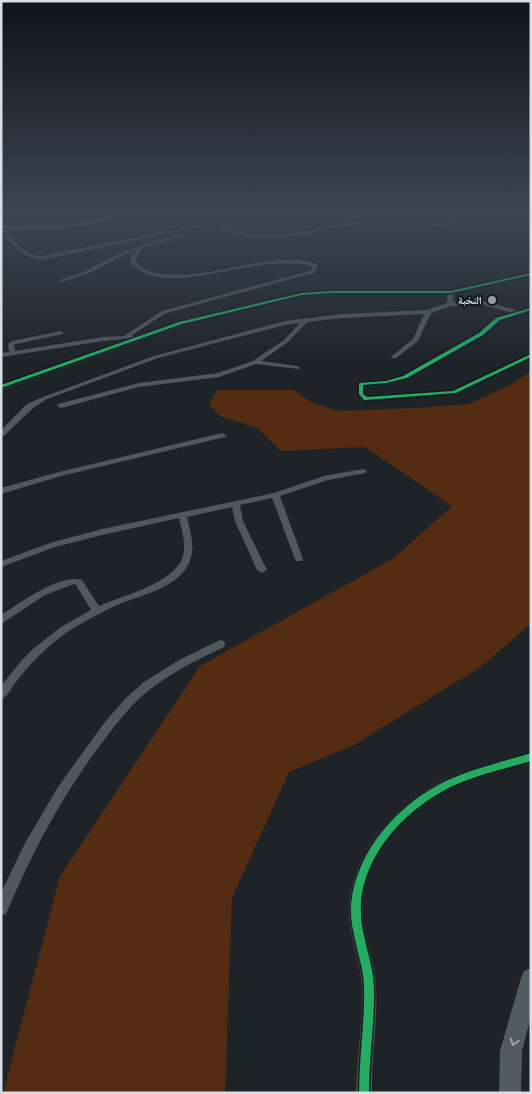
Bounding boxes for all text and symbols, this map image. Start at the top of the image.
place label: النخبة [458,293,482,308]
marker: النخبة [486,294,498,306]
one-way arrow [509,1038,519,1046]

